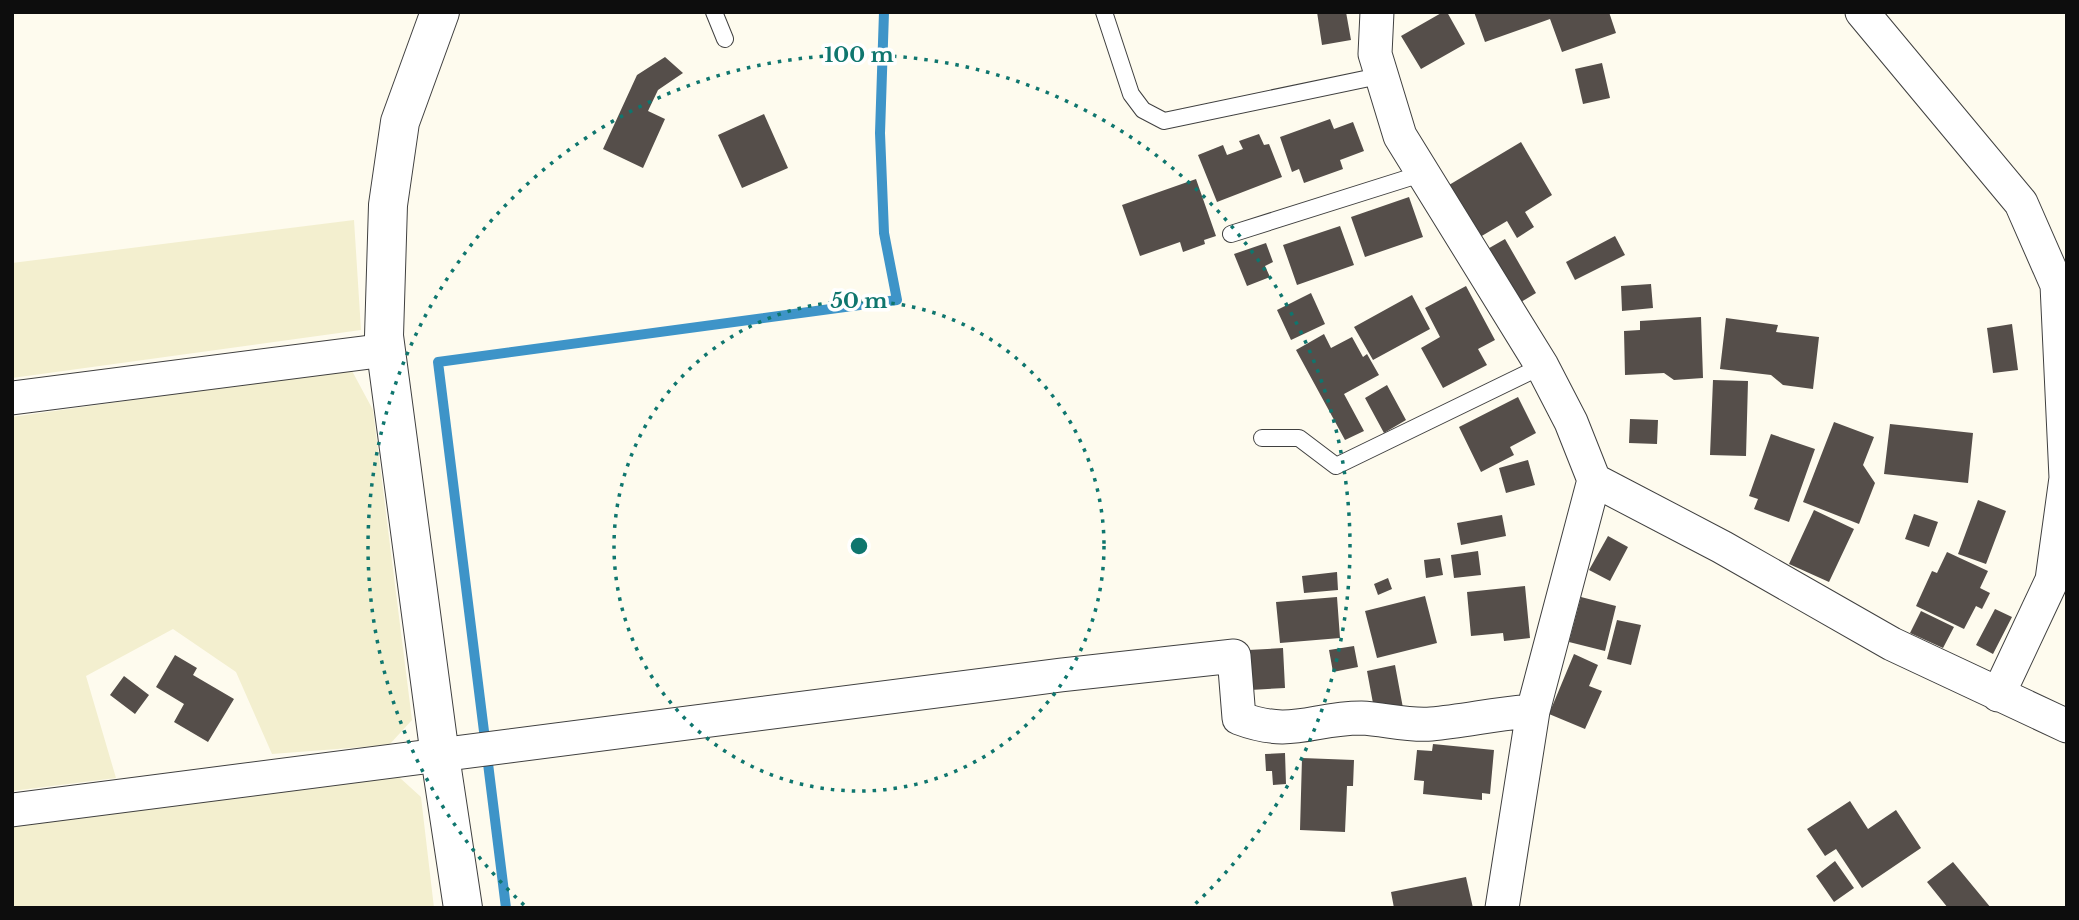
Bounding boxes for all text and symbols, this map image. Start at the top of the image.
text: 100 m [824,42,894,68]
text: 50 m [830,288,888,314]
centre of rings [847,534,871,558]

